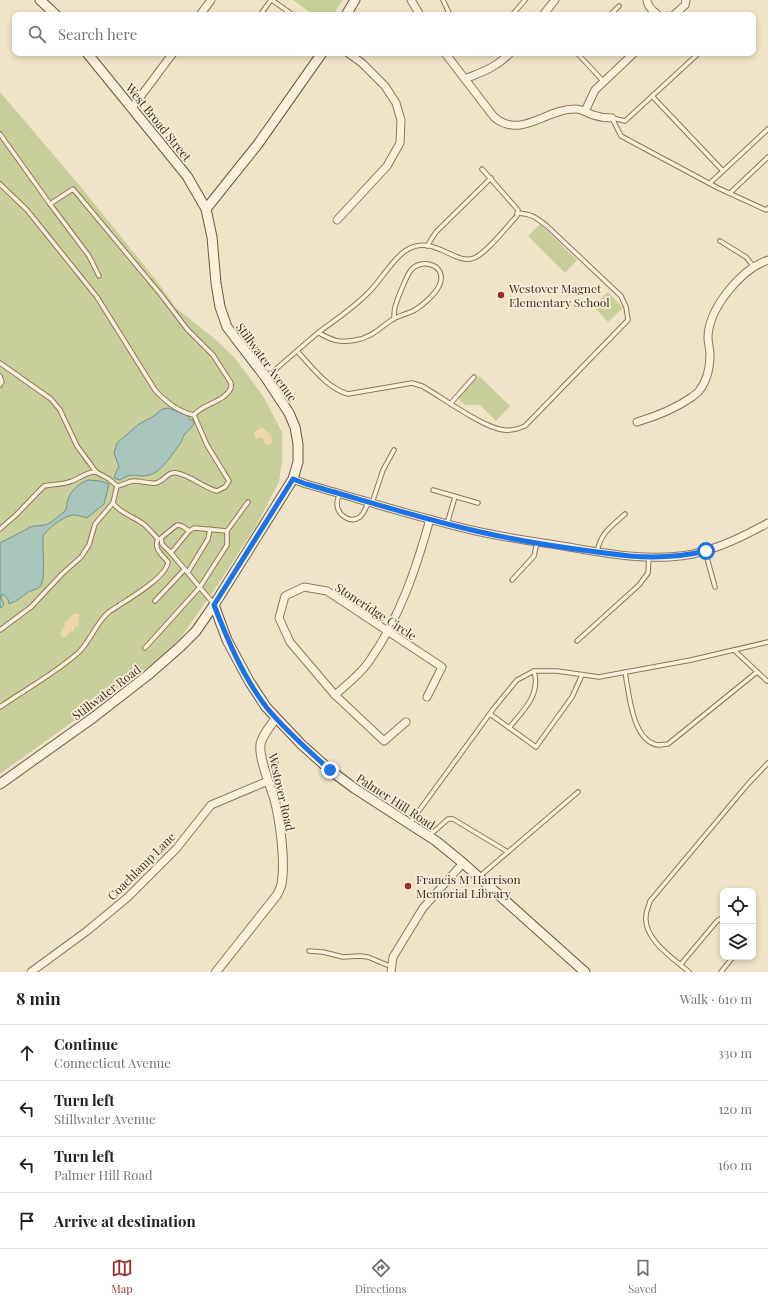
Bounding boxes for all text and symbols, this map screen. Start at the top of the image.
search box [12,12,756,56]
icon: search [26,23,48,45]
text: Search here [58,24,137,44]
street label: West Broad Street [122,79,196,165]
place label: Westover Magnet Elementary School [508,280,610,310]
marker: Westover Magnet Elementary School [496,290,506,300]
street label: Stillwater Avenue [233,319,301,405]
route start [697,542,715,560]
street label: Stoneridge Circle [332,579,420,643]
street label: Stillwater Road [68,661,144,723]
street label: Westover Road [265,751,299,833]
route end [321,761,339,779]
street label: Palmer Hill Road [354,770,438,832]
street label: Coachlamp Lane [104,829,178,903]
place label: Francis M Harrison Memorial Library [416,871,521,901]
marker: Francis M Harrison Memorial Library [403,881,413,891]
map controls [720,888,756,960]
button: locate [720,888,756,924]
button: layers [720,924,756,960]
text: 8 min [16,987,61,1009]
text: Walk · 610 m [680,990,752,1007]
text: Continue [54,1034,118,1054]
icon: ahead [16,1042,38,1064]
text: 330 m [718,1044,752,1061]
text: Connecticut Avenue [54,1054,171,1071]
text: Turn left [54,1090,115,1110]
icon: left [16,1098,38,1120]
text: 120 m [718,1100,752,1117]
text: Stillwater Avenue [54,1110,156,1127]
text: Turn left [54,1146,115,1166]
icon: left [16,1154,38,1176]
text: 160 m [718,1156,752,1173]
text: Palmer Hill Road [54,1166,152,1183]
icon: arrive [16,1210,38,1232]
text: Arrive at destination [54,1211,196,1231]
tab: Map [111,1257,133,1296]
tab: Directions [355,1257,406,1296]
tab: Saved [628,1257,657,1296]

